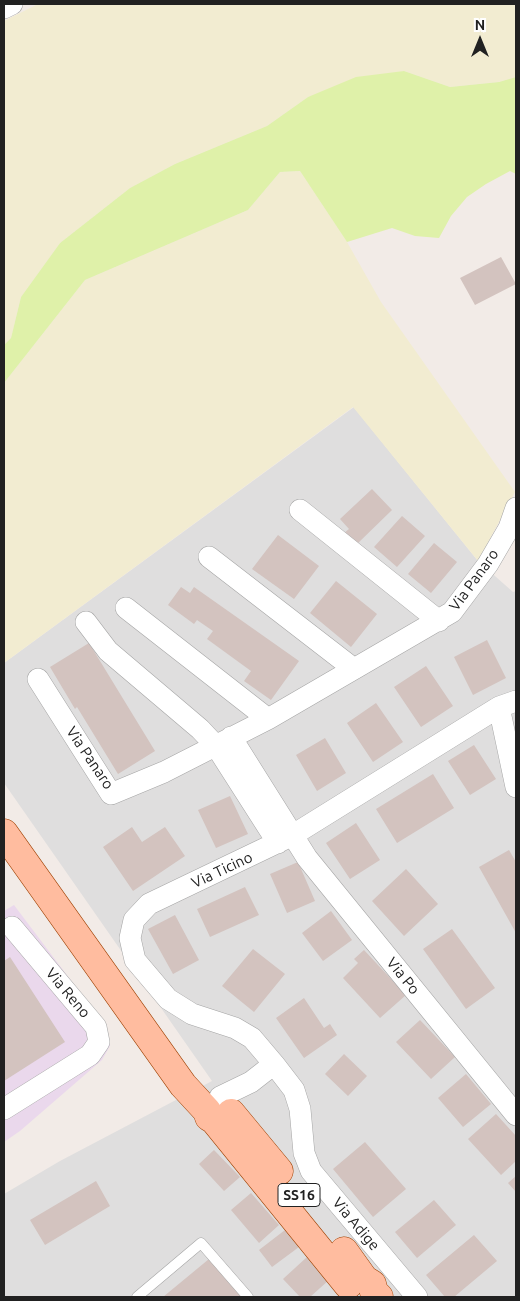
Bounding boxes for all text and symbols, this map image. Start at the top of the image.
north arrow [455,15,505,65]
text: N [475,17,485,33]
street label: Via Panaro [446,546,502,614]
street label: Via Panaro [62,723,118,793]
street label: Via Ticino [189,848,255,892]
street label: Via Po [383,954,423,998]
street label: Via Reno [42,964,94,1022]
road number: SS16 [278,1184,320,1206]
street label: Via Adige [329,1194,383,1254]

